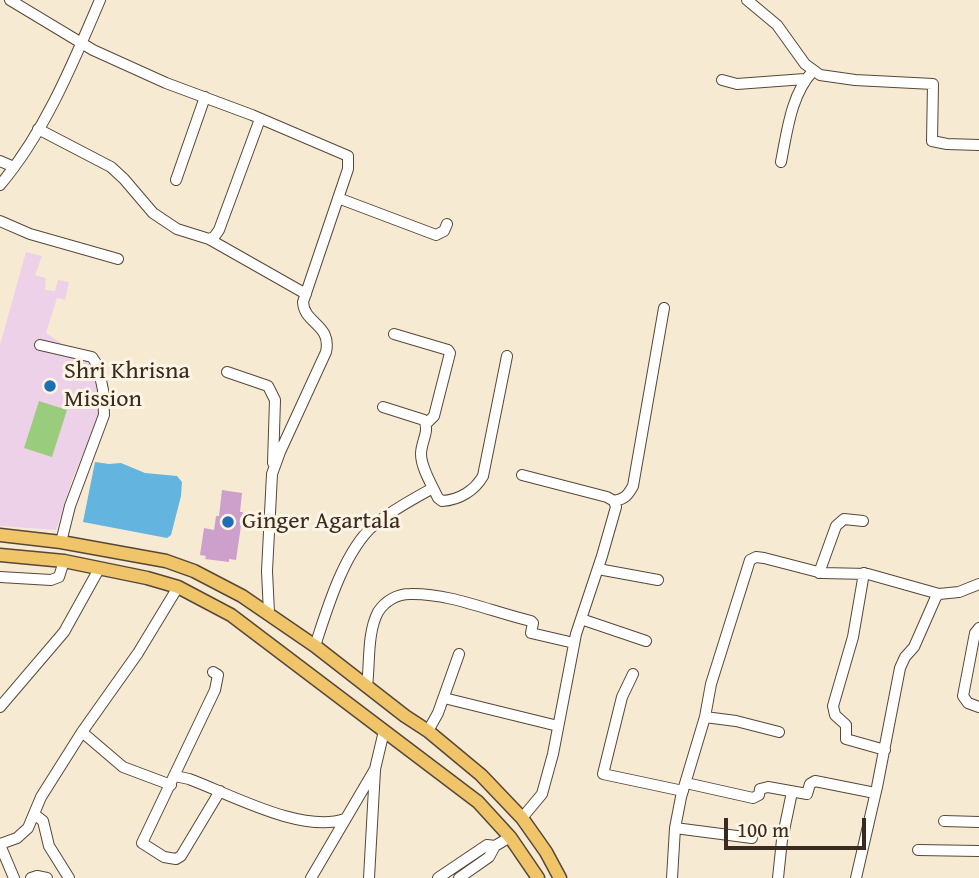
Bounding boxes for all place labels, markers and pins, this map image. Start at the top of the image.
place label: Shri Khrisna Mission [64,358,190,414]
marker: Shri Khrisna Mission [42,378,58,394]
place label: Ginger Agartala [242,508,400,536]
marker: Ginger Agartala [220,514,236,530]

